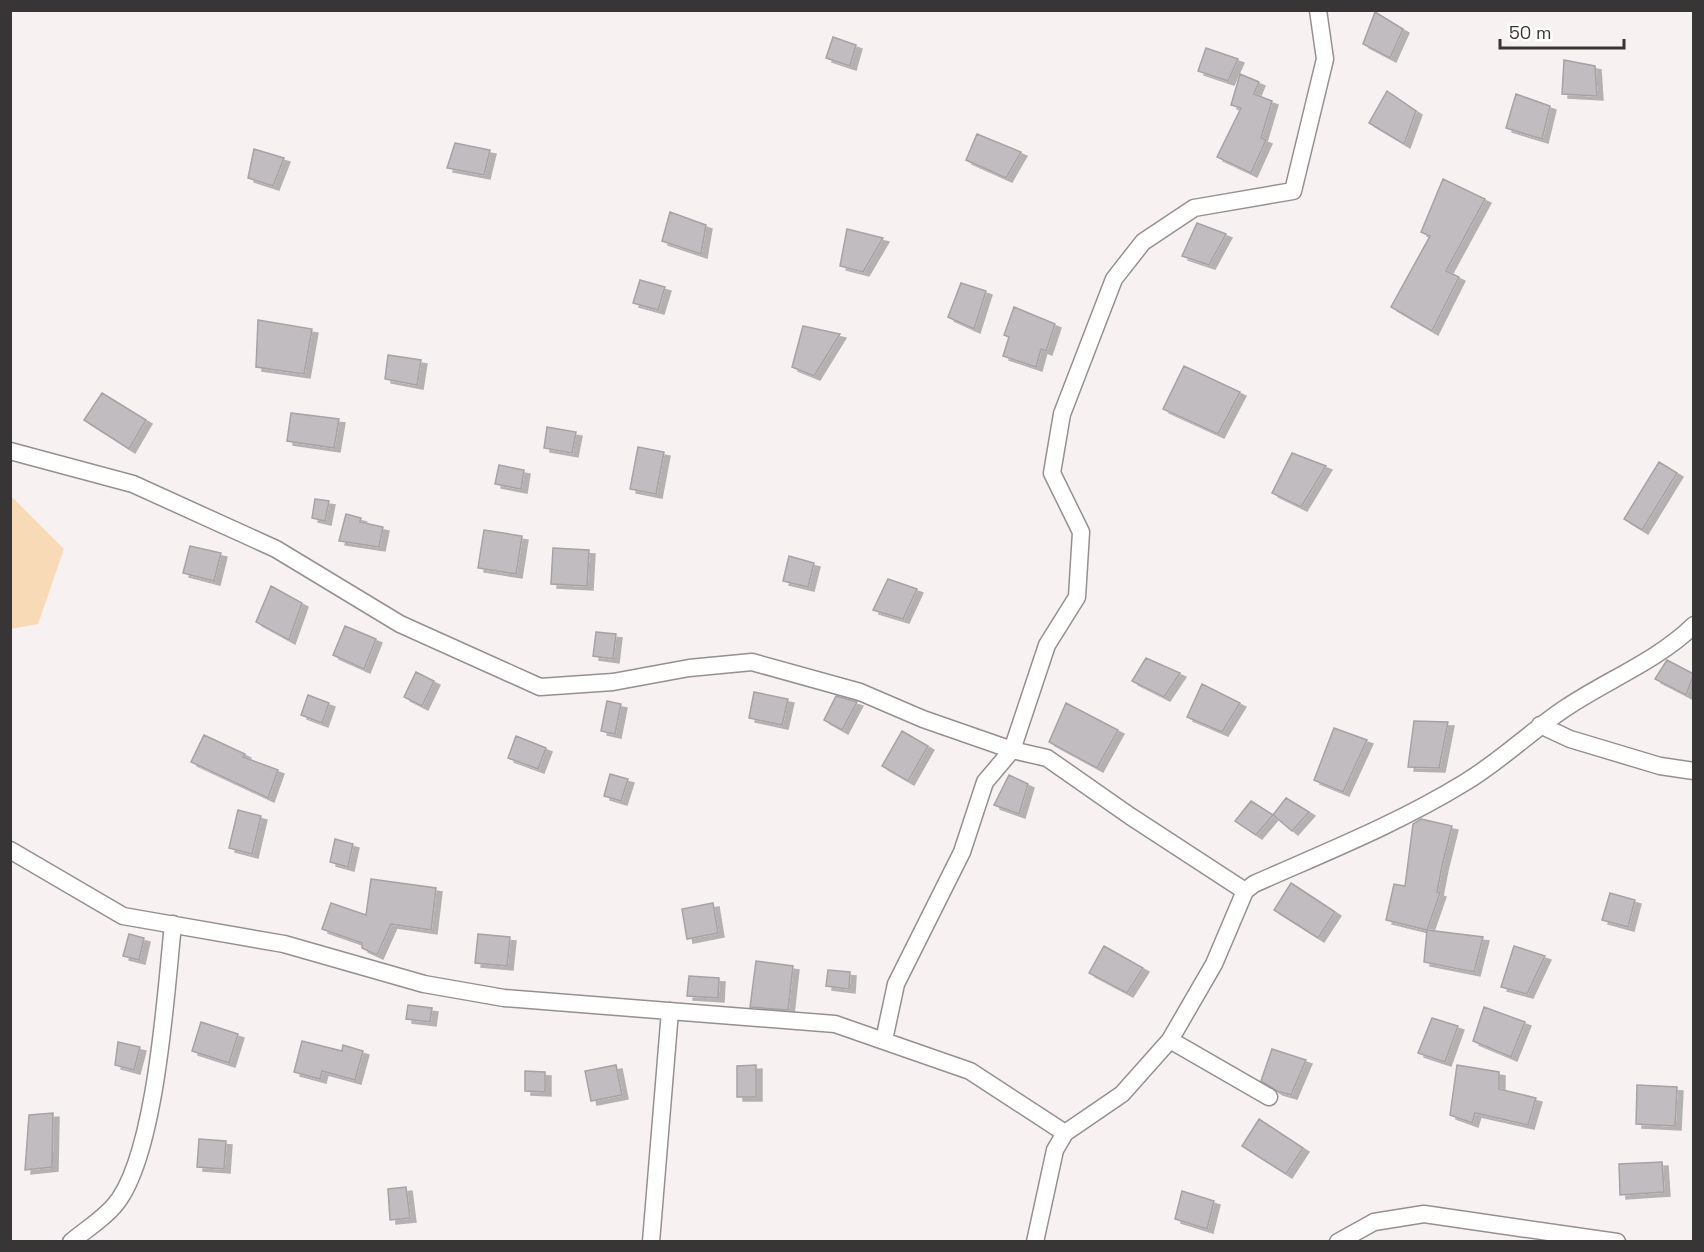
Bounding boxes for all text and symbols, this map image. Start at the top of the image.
scale bar [1500,12,1624,50]
text: 50 m [1509,21,1551,44]

